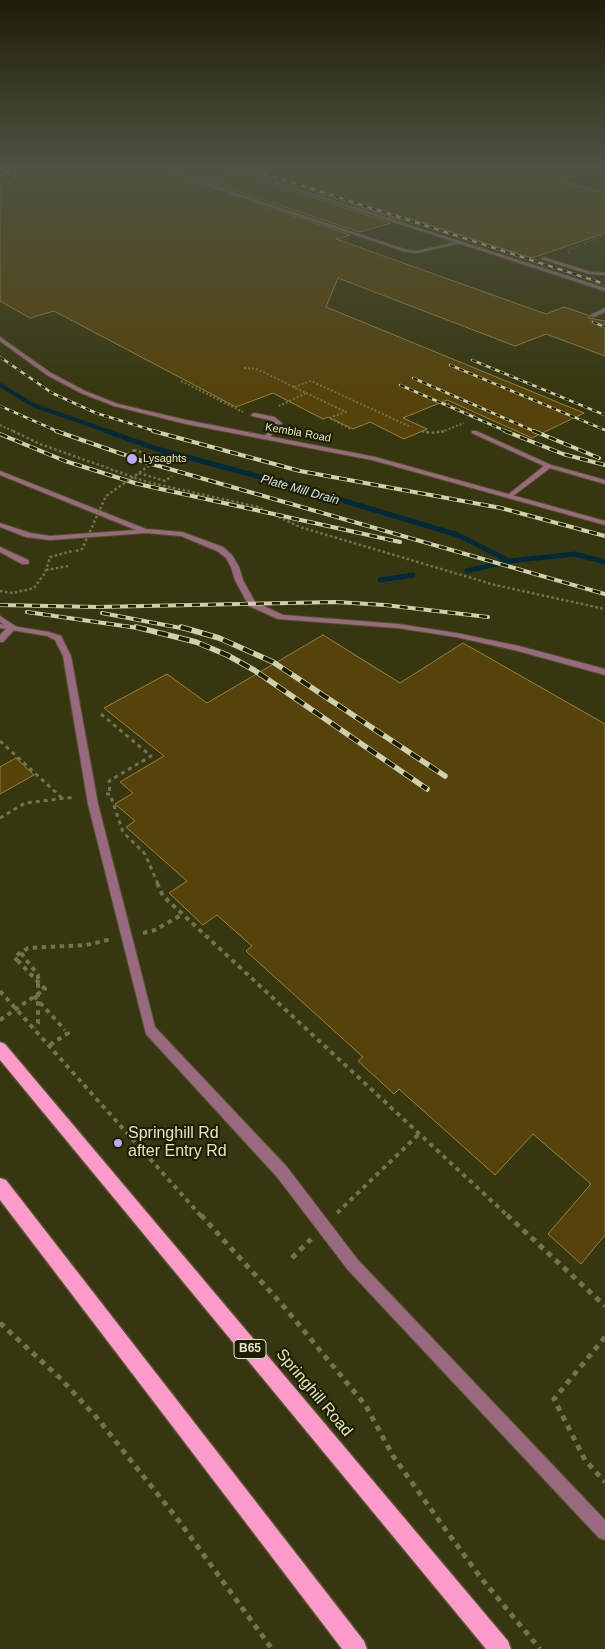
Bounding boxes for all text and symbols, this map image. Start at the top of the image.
street label: Kembla Road [264,421,332,445]
marker: Lysaghts [125,452,139,466]
place label: Lysaghts [143,452,187,466]
water label: Plate Mill Drain [259,472,341,508]
place label: Springhill Rd after Entry Rd [128,1124,227,1162]
marker: Springhill Rd after Entry Rd [112,1137,124,1149]
road number: B65 [234,1340,266,1358]
street label: Springhill Road [272,1345,356,1441]

